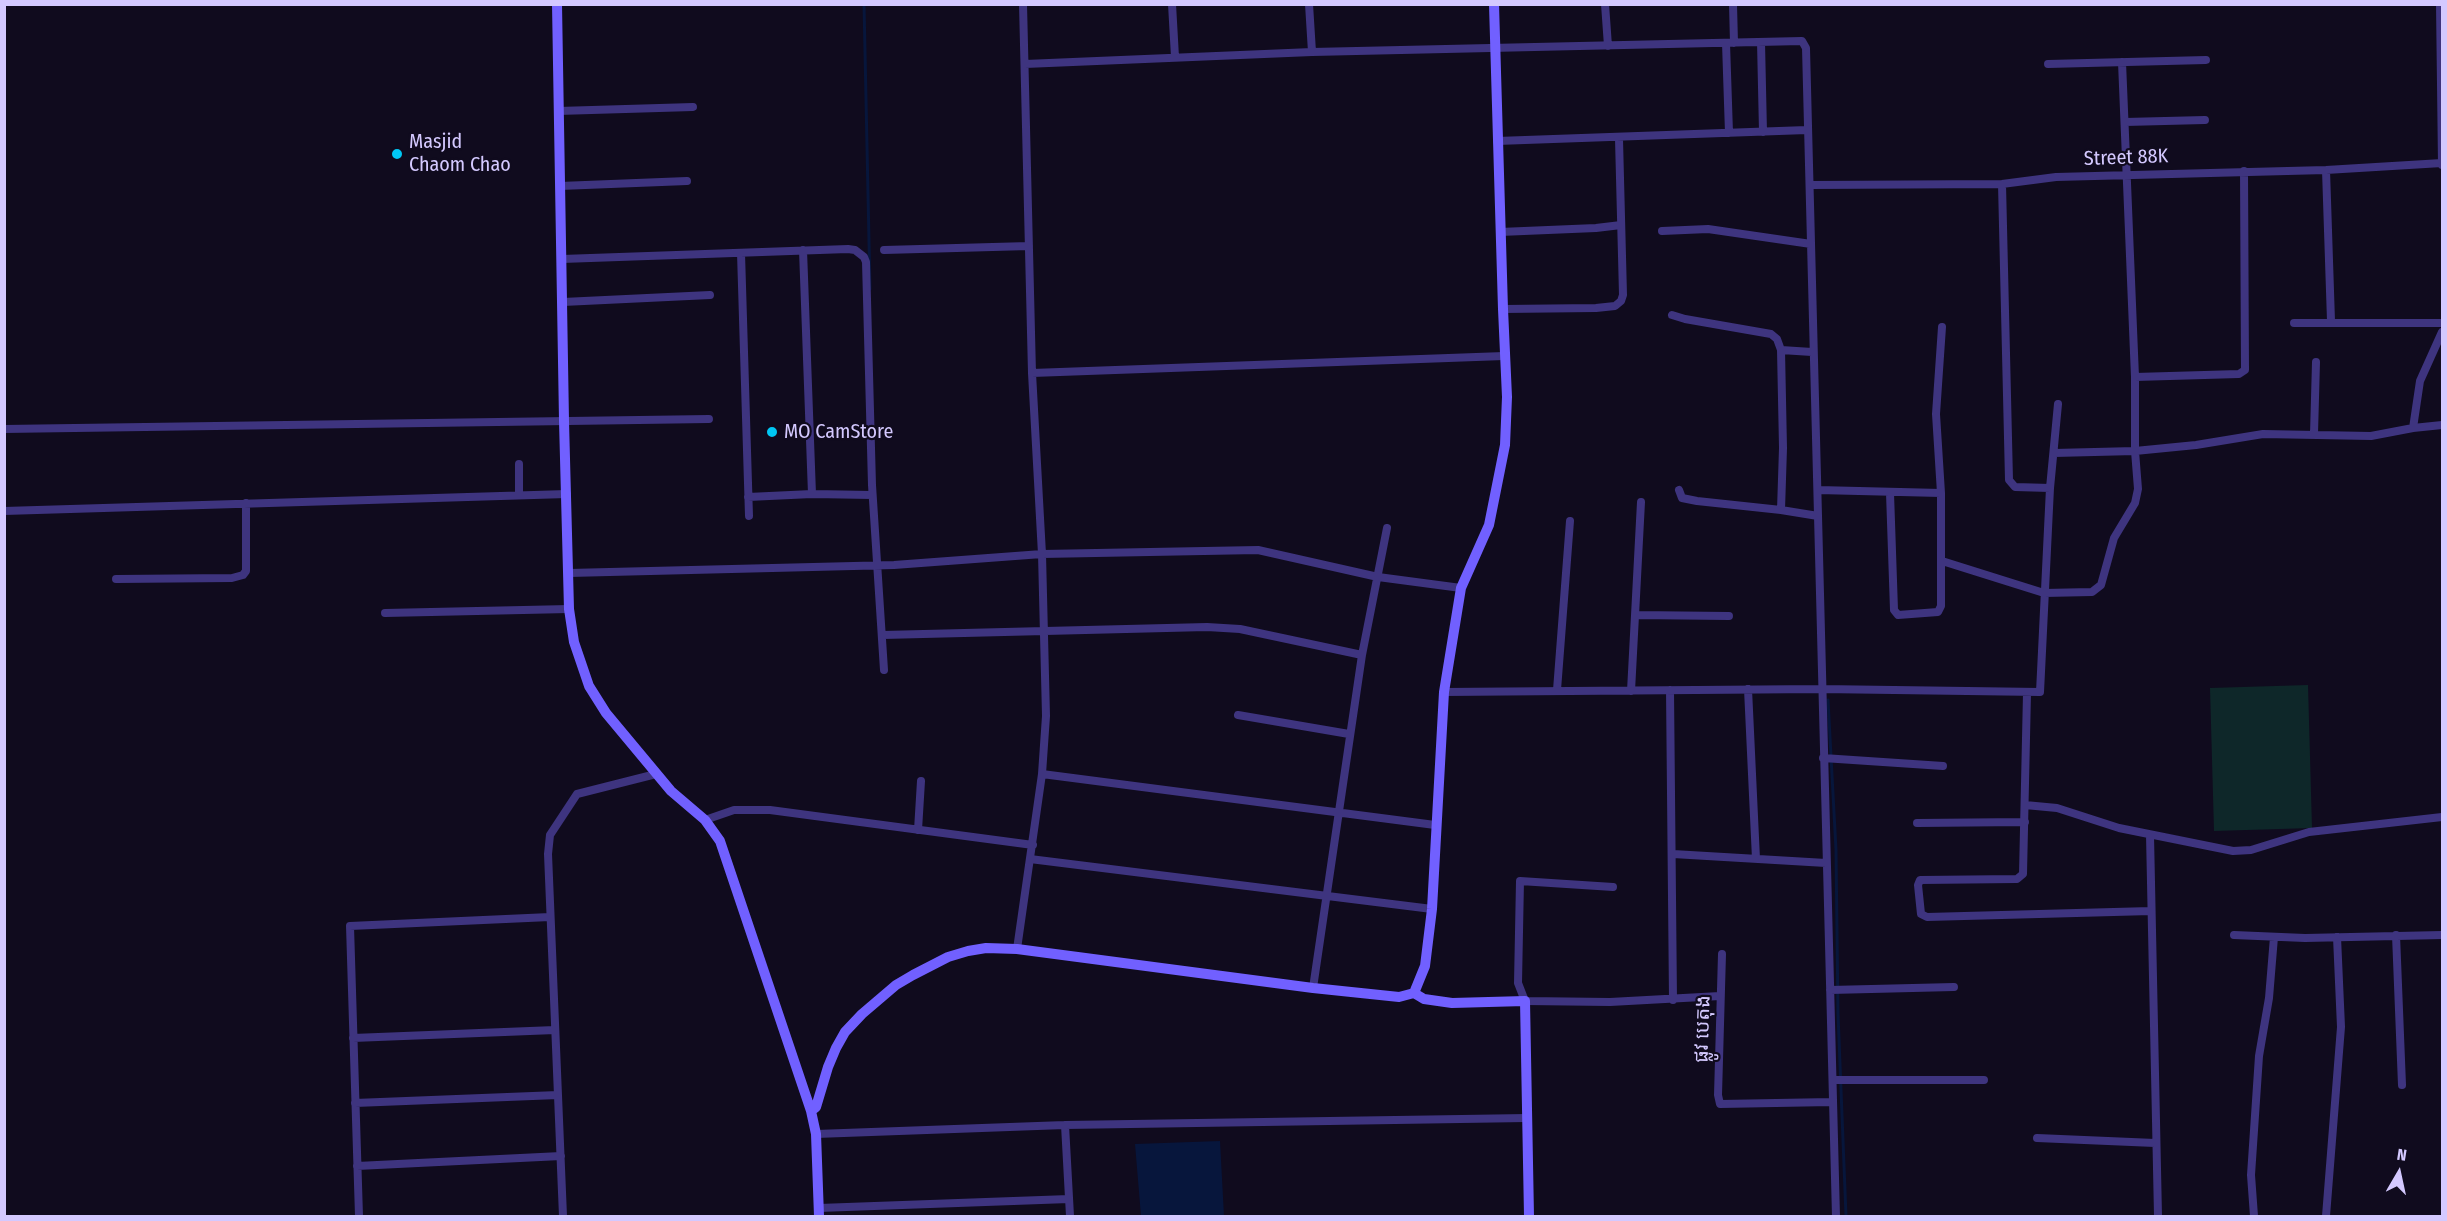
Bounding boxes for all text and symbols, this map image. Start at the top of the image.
place label: Masjid Chaom Chao [409,130,511,177]
street label: Street 88K [2083,145,2169,171]
marker: Masjid Chaom Chao [390,147,404,161]
place label: MO CamStore [784,420,893,444]
marker: MO CamStore [765,425,779,439]
street label: ផ្លូវ បេតុង [1690,995,1716,1063]
north arrow [2369,1143,2429,1203]
text: N [2396,1145,2408,1165]

